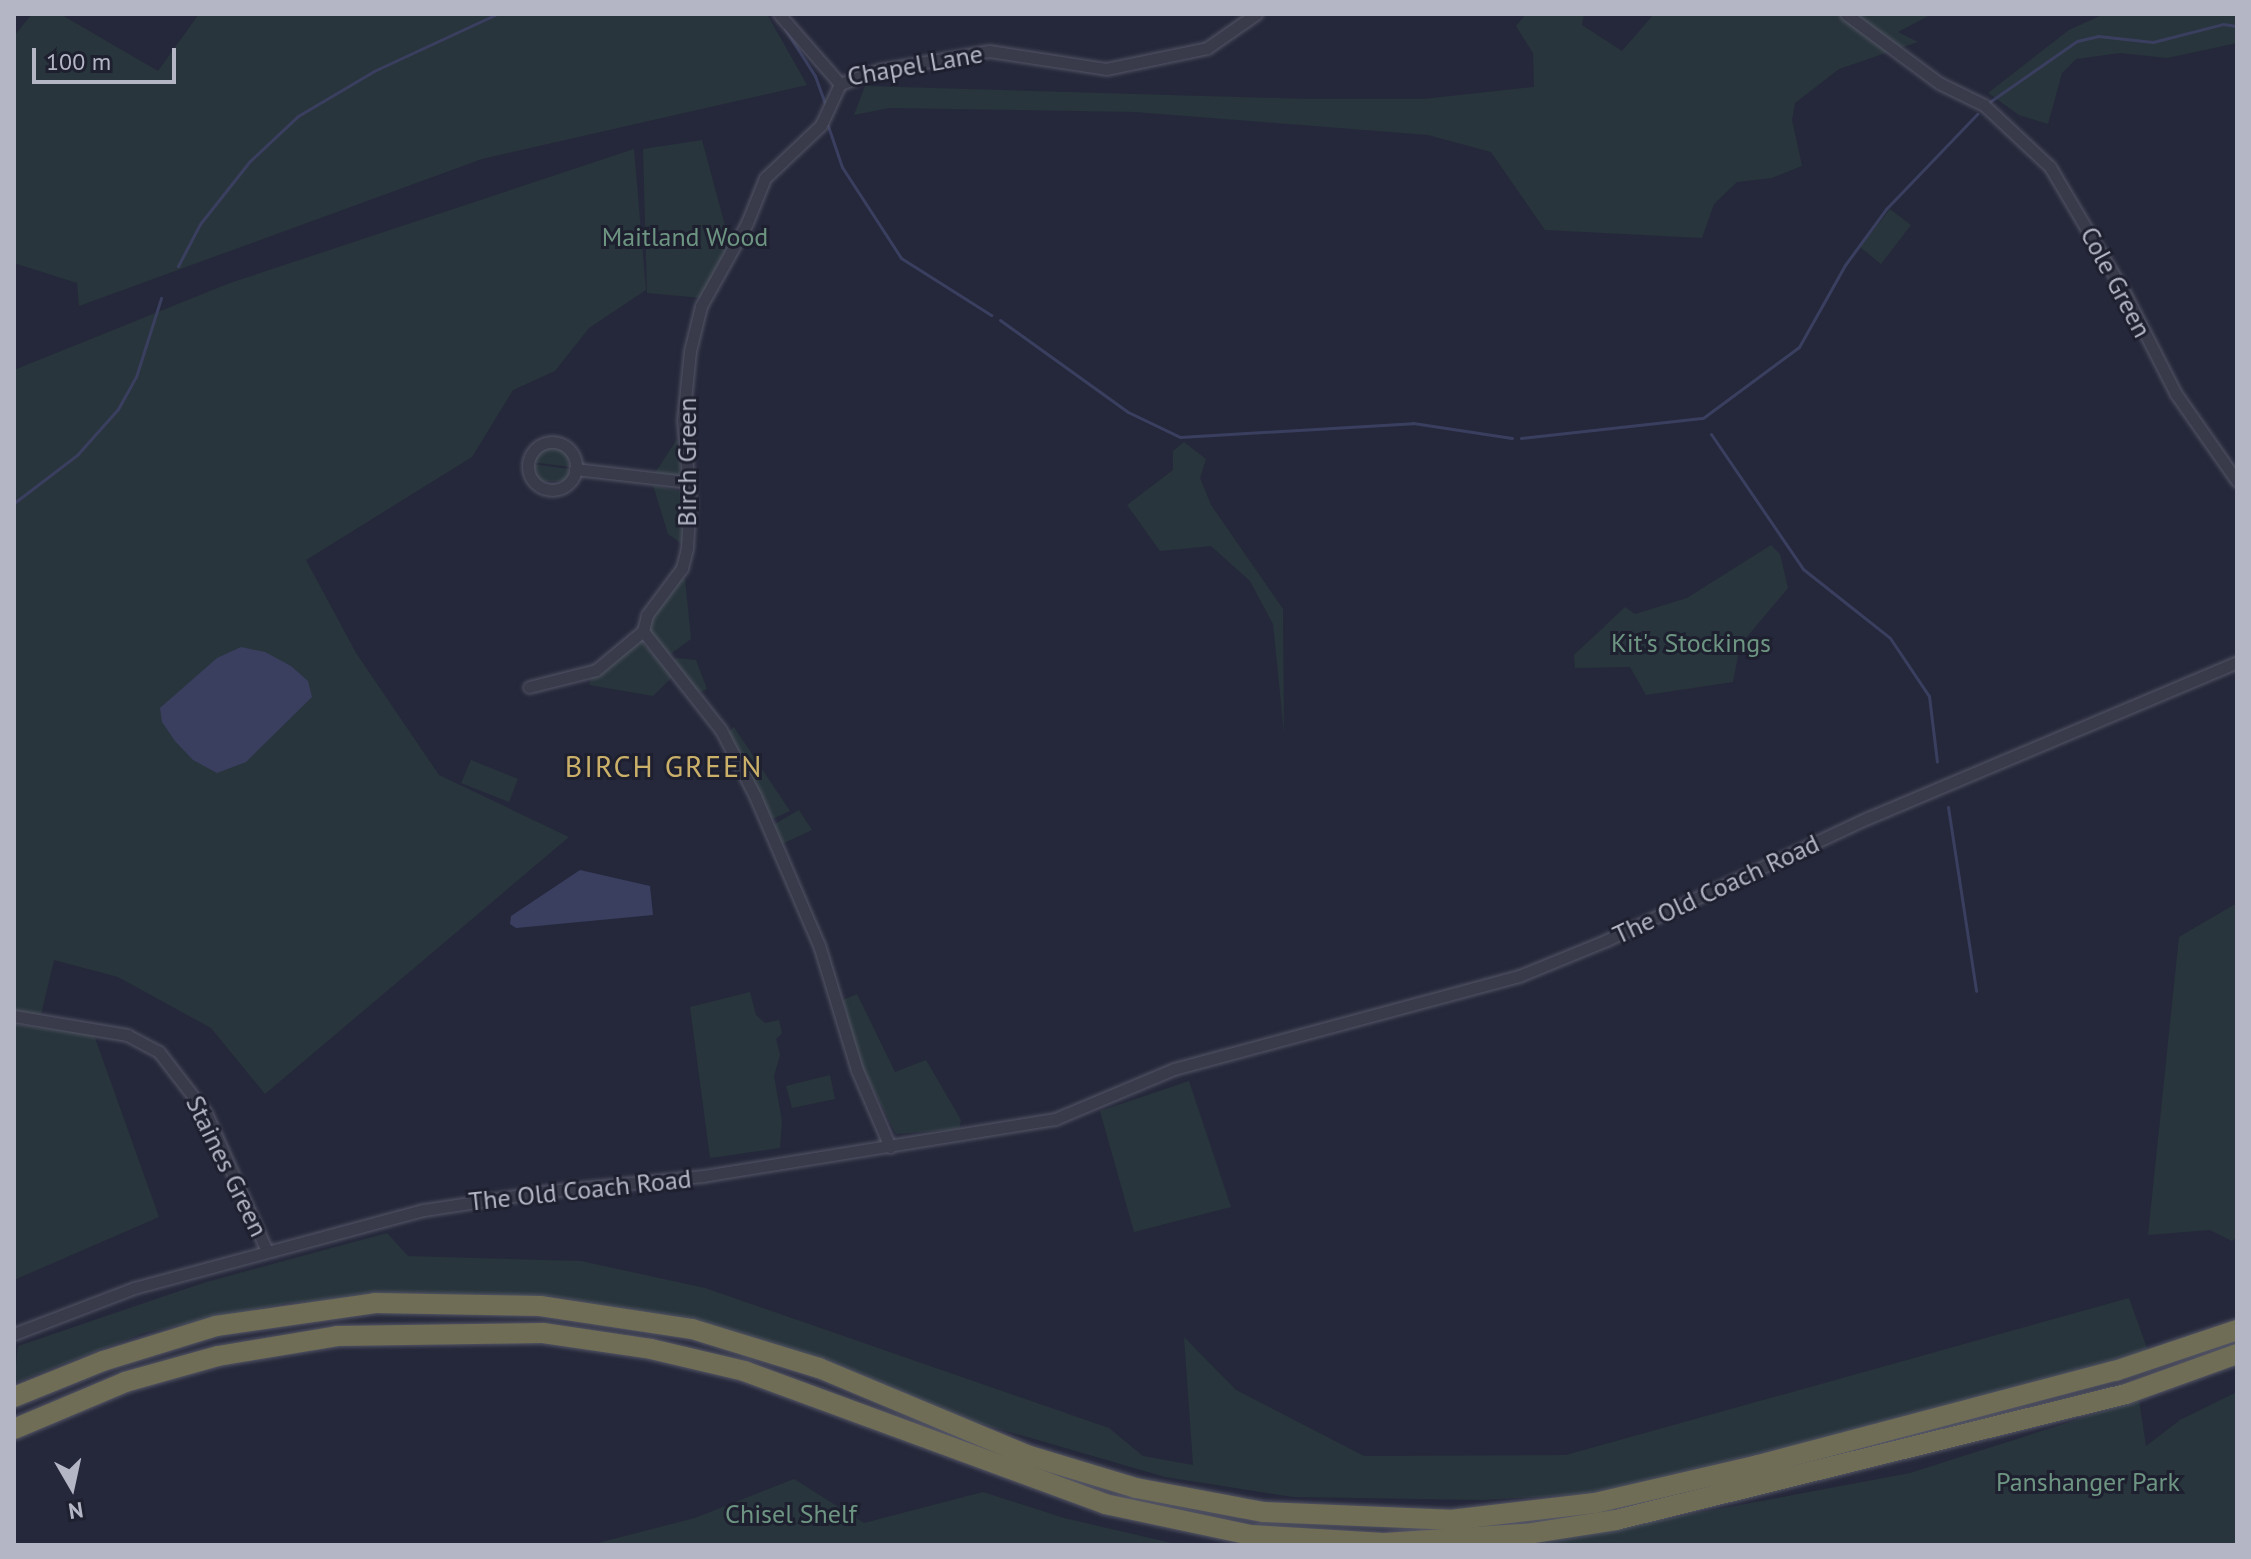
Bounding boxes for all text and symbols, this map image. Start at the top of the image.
scale bar [36,32,180,82]
street label: Chapel Lane [845,38,985,92]
text: 100 m [46,46,111,77]
park label: Maitland Wood [601,221,769,253]
street label: Cole Green [2074,221,2158,343]
street label: Birch Green [671,398,703,526]
park label: Kit's Stockings [1611,627,1771,659]
district label: BIRCH GREEN [565,748,763,784]
street label: The Old Coach Road [1608,828,1824,950]
street label: Staines Green [179,1090,275,1242]
street label: The Old Coach Road [467,1163,693,1217]
north arrow [32,1447,112,1527]
park label: Panshanger Park [1996,1466,2180,1498]
text: N [66,1496,85,1526]
park label: Chisel Shelf [725,1498,857,1530]

